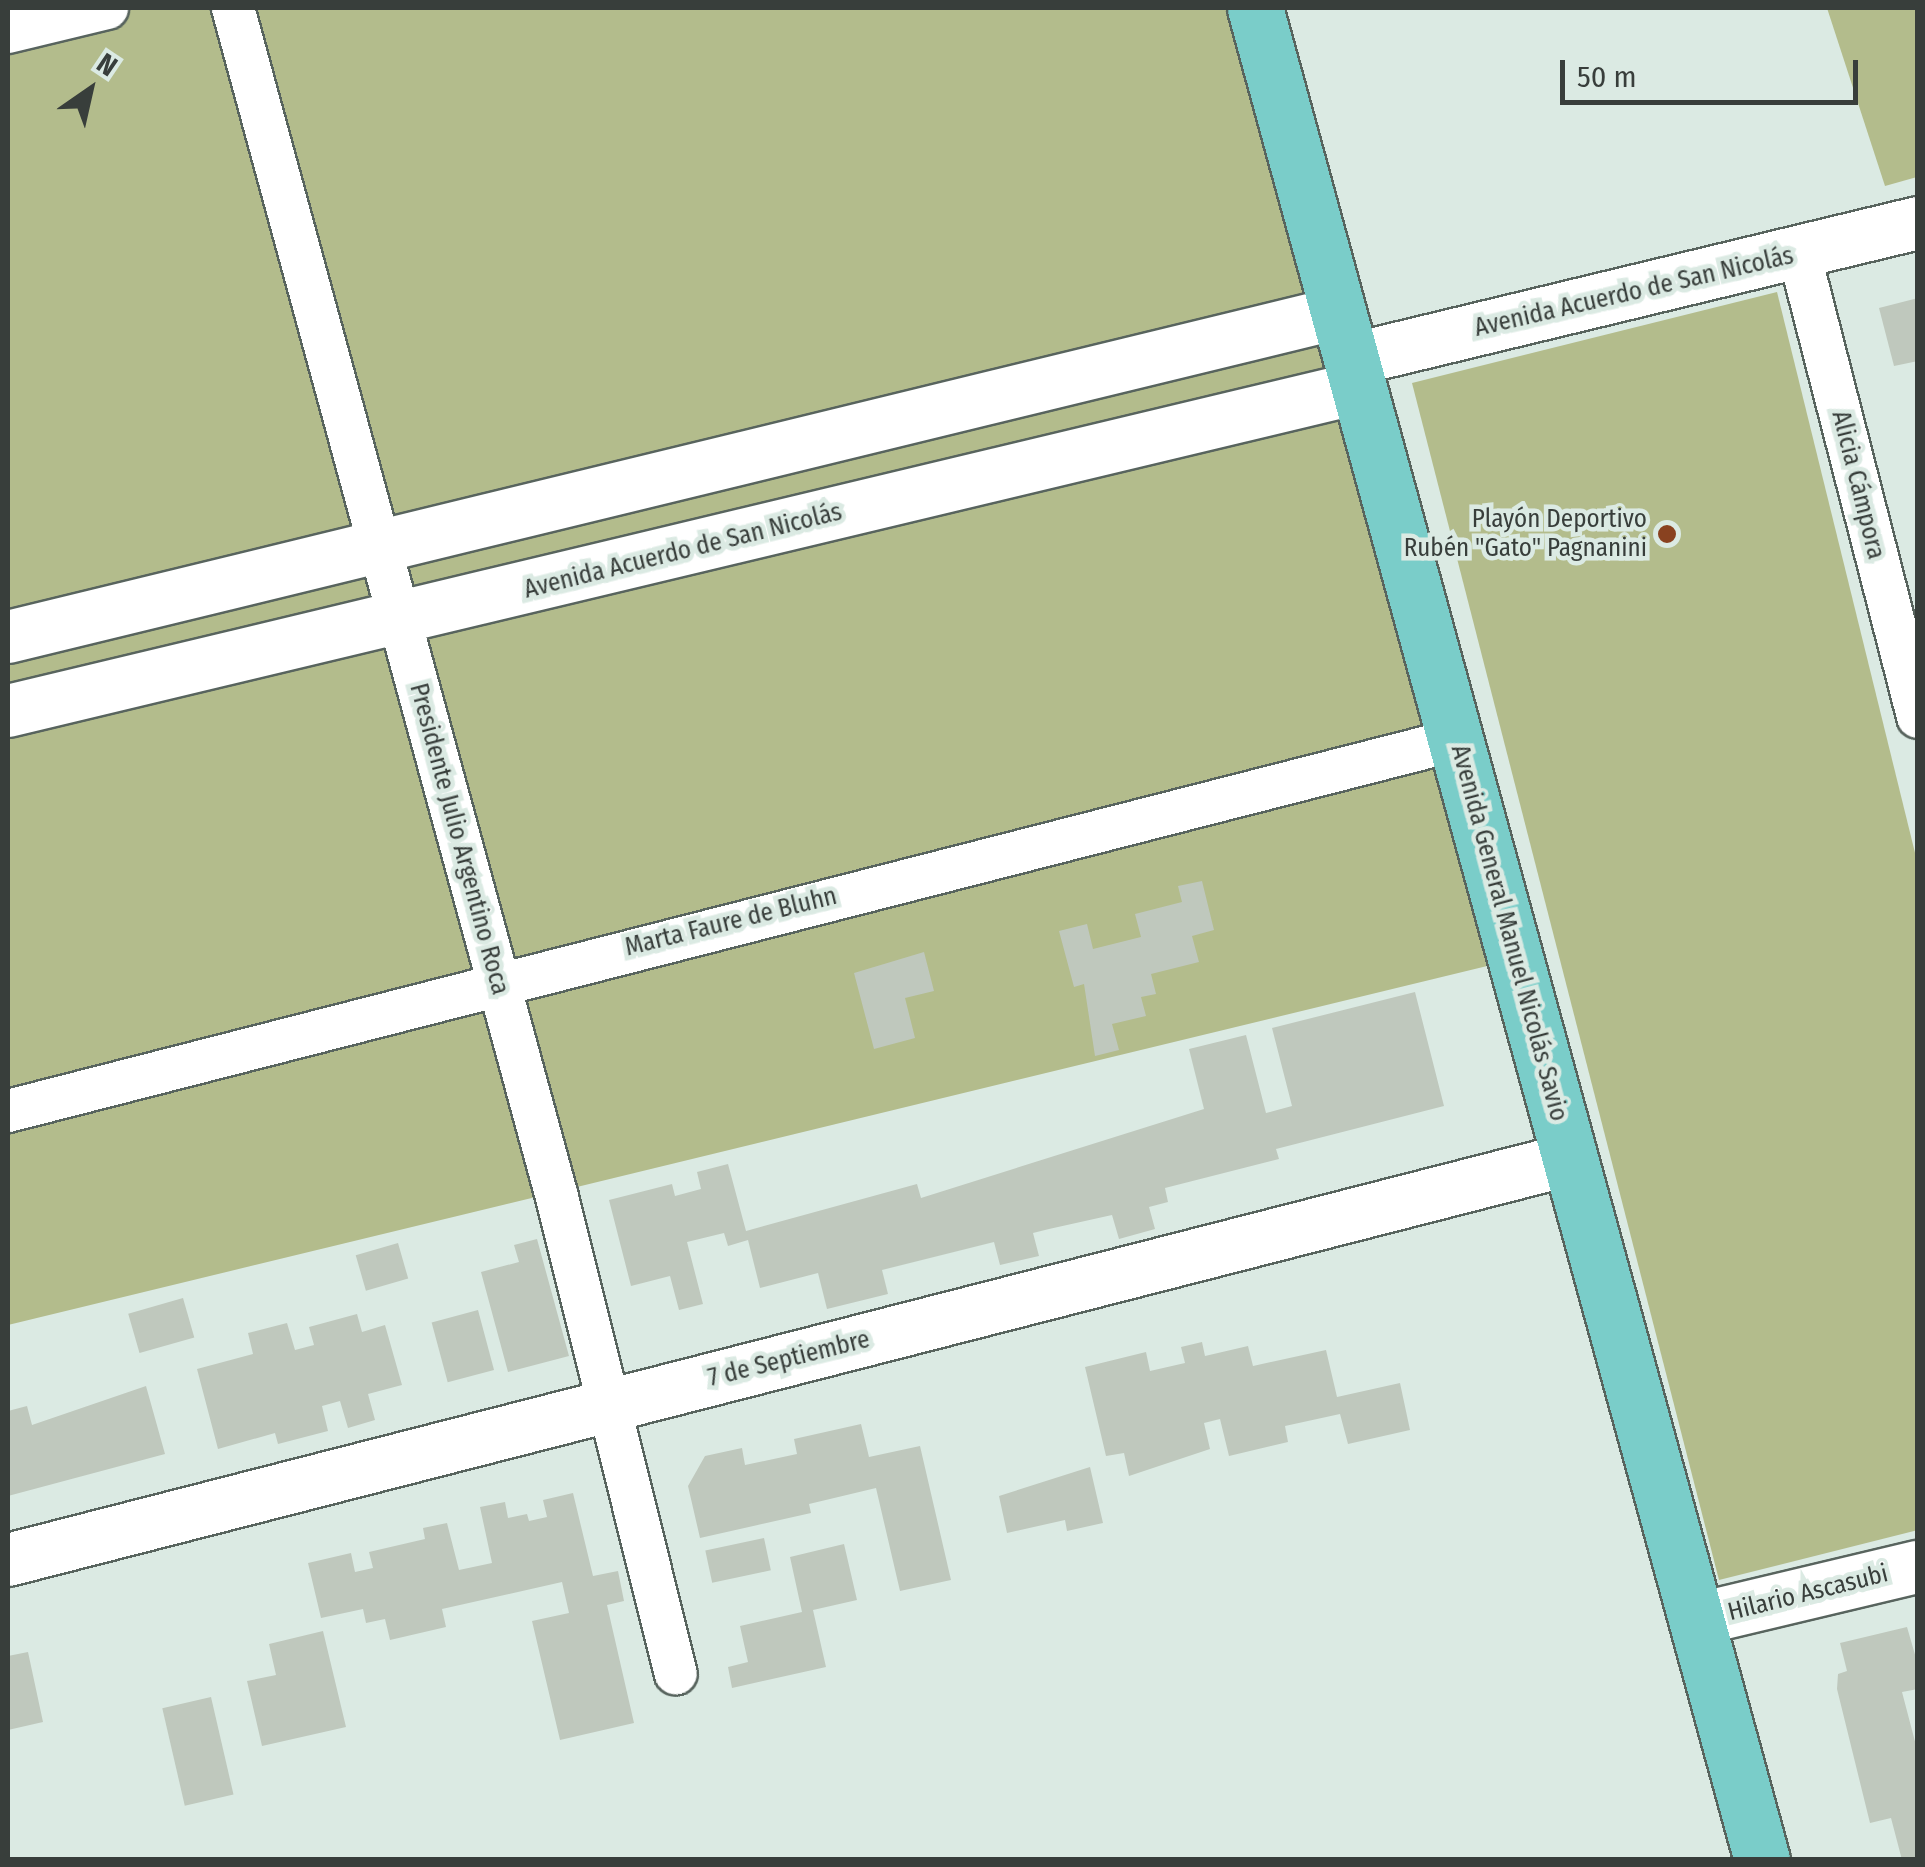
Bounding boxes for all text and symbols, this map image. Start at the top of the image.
north arrow [40,40,140,140]
scale bar [1565,40,1862,102]
text: N [91,46,123,83]
text: 50 m [1577,59,1637,95]
street label: Avenida Acuerdo de San Nicolás [1472,241,1796,343]
street label: Alicia Cámpora [1825,408,1891,562]
street label: Avenida Acuerdo de San Nicolás [521,497,845,605]
place label: Playón Deportivo Rubén "Gato" Pagnanini [1404,505,1647,564]
marker: Playón Deportivo Rubén "Gato" Pagnanini [1656,523,1678,545]
street label: Presidente Julio Argentino Roca [403,680,515,998]
street label: Avenida General Manuel Nicolás Savio [1444,742,1574,1124]
street label: Marta Faure de Bluhn [622,881,840,963]
street label: 7 de Septiembre [705,1324,873,1394]
street label: Hilario Ascasubi [1725,1559,1891,1627]

